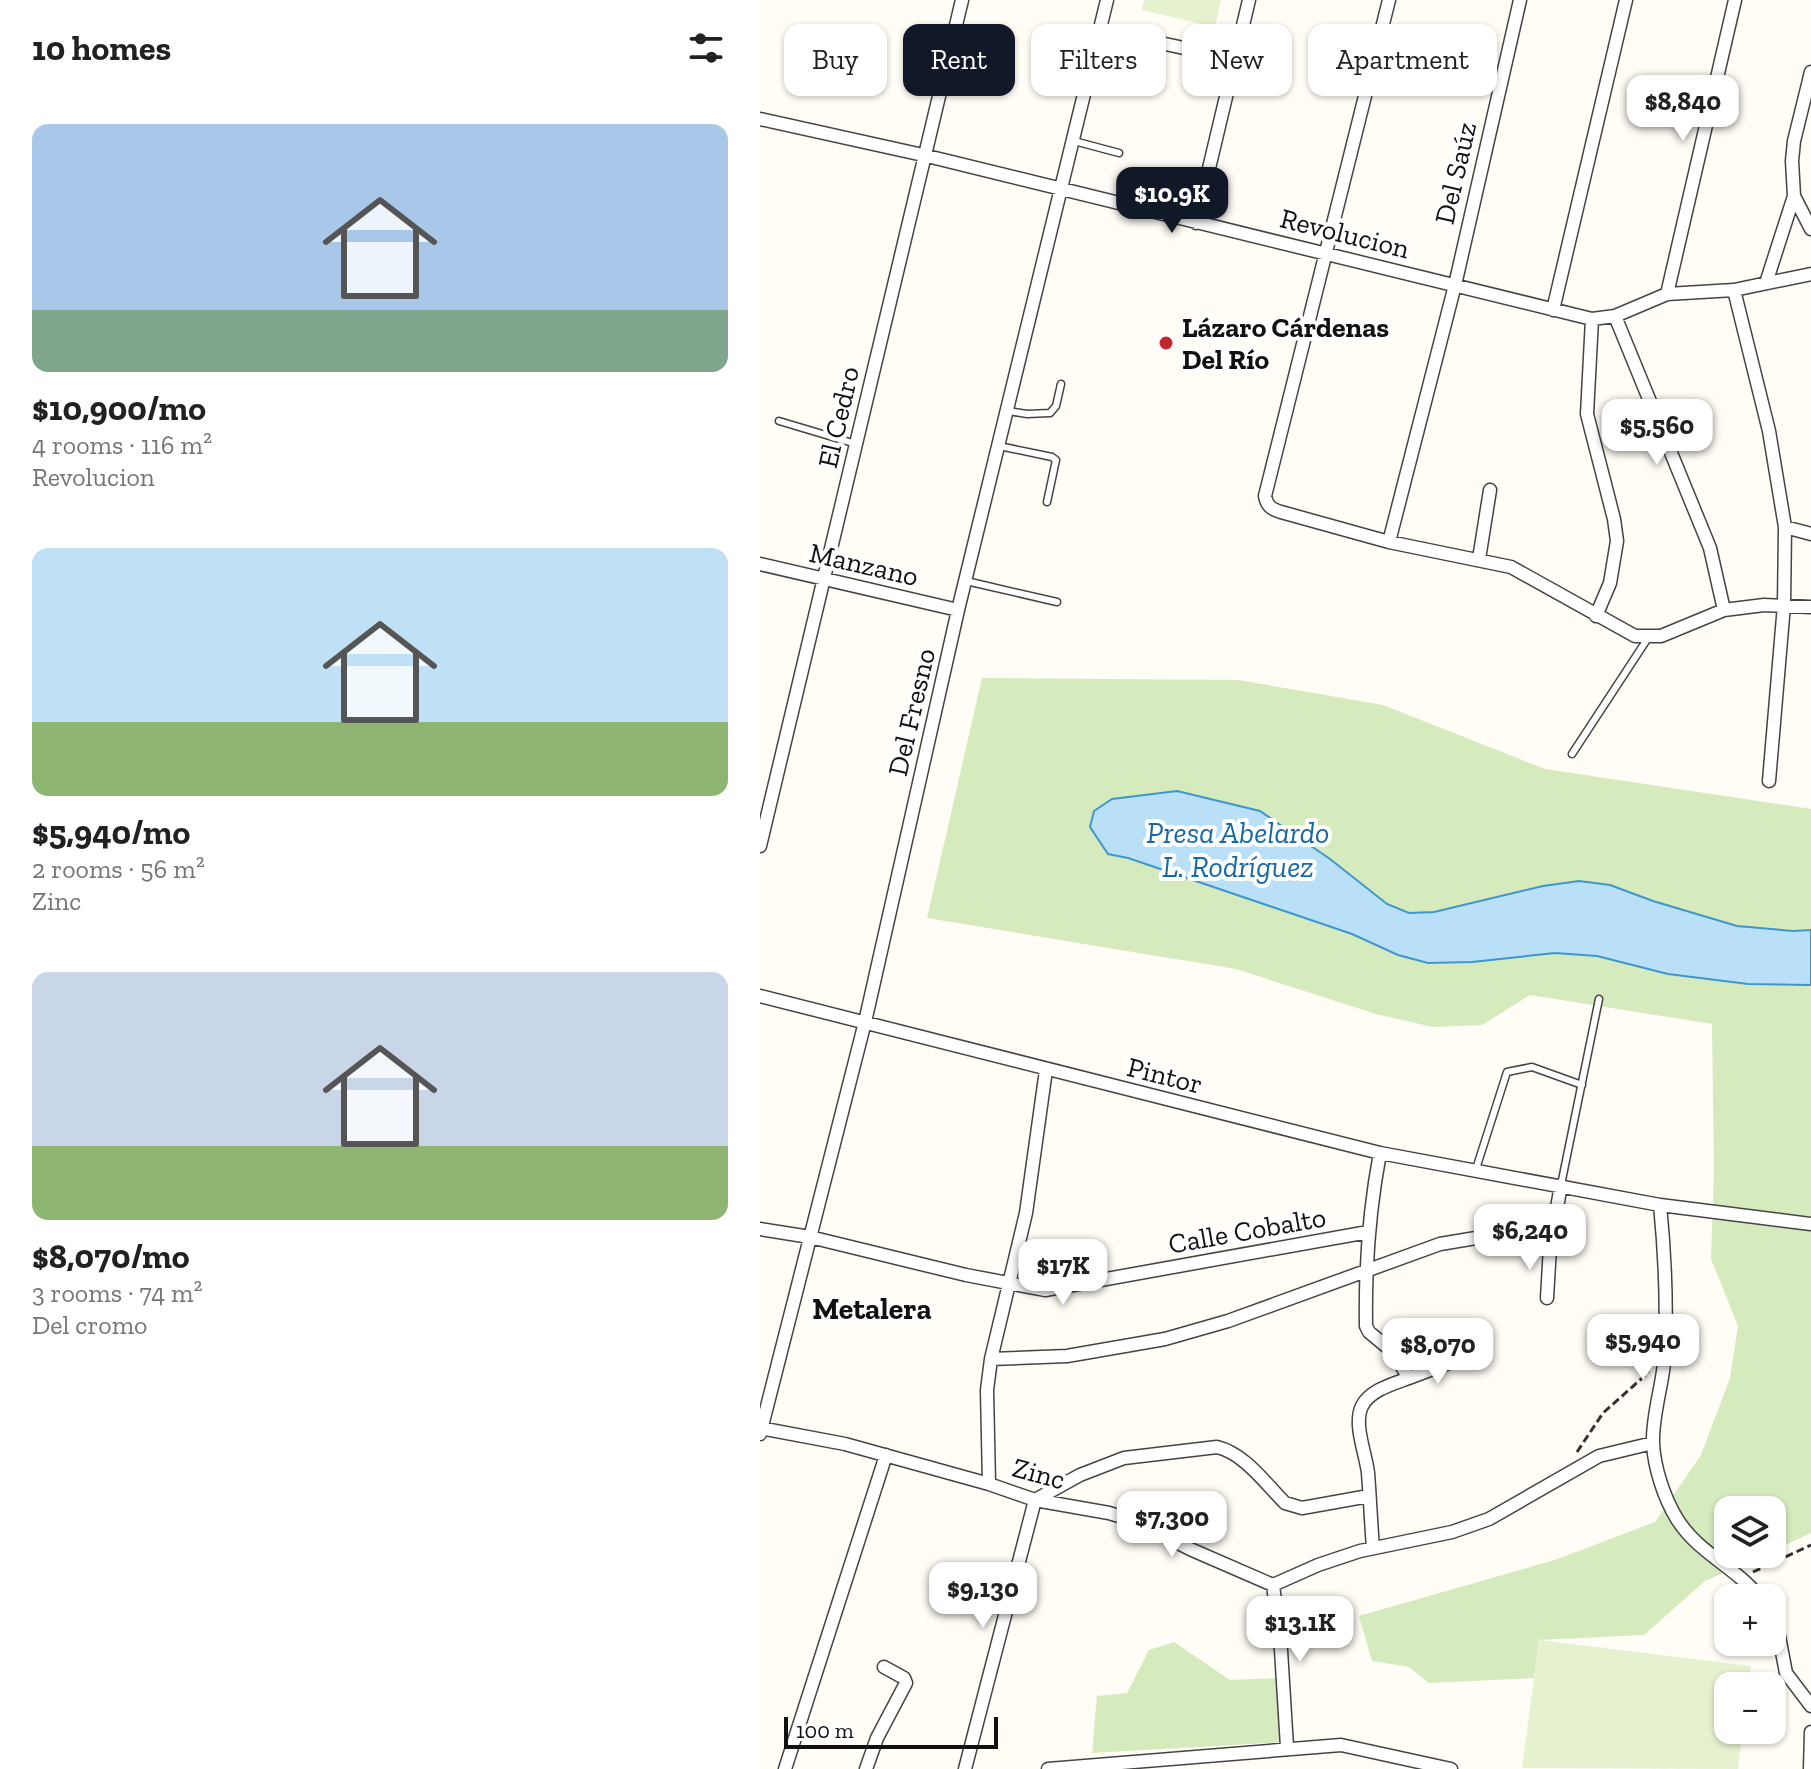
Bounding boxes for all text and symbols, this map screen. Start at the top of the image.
chip: Buy [784,24,887,96]
chip: Rent [903,24,1015,96]
chip: Filters [1031,24,1166,96]
chip: New [1182,24,1292,96]
chip: Apartment [1308,24,1497,96]
icon: filters [684,26,728,70]
text: 10 homes [32,28,171,69]
pin: $8,840 [1618,75,1748,143]
text: $8,840 [1645,85,1721,117]
street label: Del Saúz [1428,119,1483,227]
pin: $10.9K [1107,167,1237,235]
icon: home [308,176,452,320]
text: $10.9K [1134,177,1210,209]
street label: Revolucion [1277,201,1413,265]
place label: Lázaro Cárdenas Del Río [1182,311,1389,376]
marker: Lázaro Cárdenas Del Río [1157,334,1175,352]
street label: El Cedro [811,363,866,471]
text: $10,900/mo [32,388,206,429]
pin: $5,560 [1592,399,1722,467]
text: $5,560 [1620,409,1694,441]
text: 4 rooms · 116 m² [32,429,212,461]
text: Revolucion [32,461,155,493]
street label: Manzano [806,536,922,593]
icon: home [308,600,452,744]
street label: Del Fresno [881,645,942,779]
text: $5,940/mo [32,812,190,853]
water label: Presa Abelardo L. Rodríguez [1147,815,1329,885]
text: 2 rooms · 56 m² [32,853,205,885]
text: Zinc [32,885,81,917]
icon: home [308,1024,452,1168]
street label: Pintor [1124,1050,1206,1101]
street label: Calle Cobalto [1166,1200,1328,1261]
pin: $6,240 [1465,1204,1595,1272]
text: $6,240 [1492,1214,1568,1246]
text: $8,070/mo [32,1236,190,1277]
pin: $17K [1016,1239,1110,1307]
text: $17K [1036,1249,1090,1281]
text: 3 rooms · 74 m² [32,1277,203,1309]
district label: Metalera [812,1291,932,1327]
text: Del cromo [32,1309,147,1341]
pin: $5,940 [1578,1314,1708,1382]
pin: $8,070 [1373,1318,1503,1386]
text: $5,940 [1605,1324,1681,1356]
text: $8,070 [1400,1328,1476,1360]
street label: Zinc [1009,1451,1069,1496]
pin: $7,300 [1107,1491,1237,1559]
map controls [1714,1496,1786,1744]
button: layers [1714,1496,1786,1568]
text: $7,300 [1135,1501,1209,1533]
pin: $9,130 [918,1562,1048,1630]
text: $9,130 [947,1572,1019,1604]
button: + [1714,1584,1786,1656]
pin: $13.1K [1235,1596,1365,1664]
text: $13.1K [1264,1606,1336,1638]
button: − [1714,1672,1786,1744]
scale bar [784,1713,998,1749]
text: 100 m [796,1717,854,1744]

